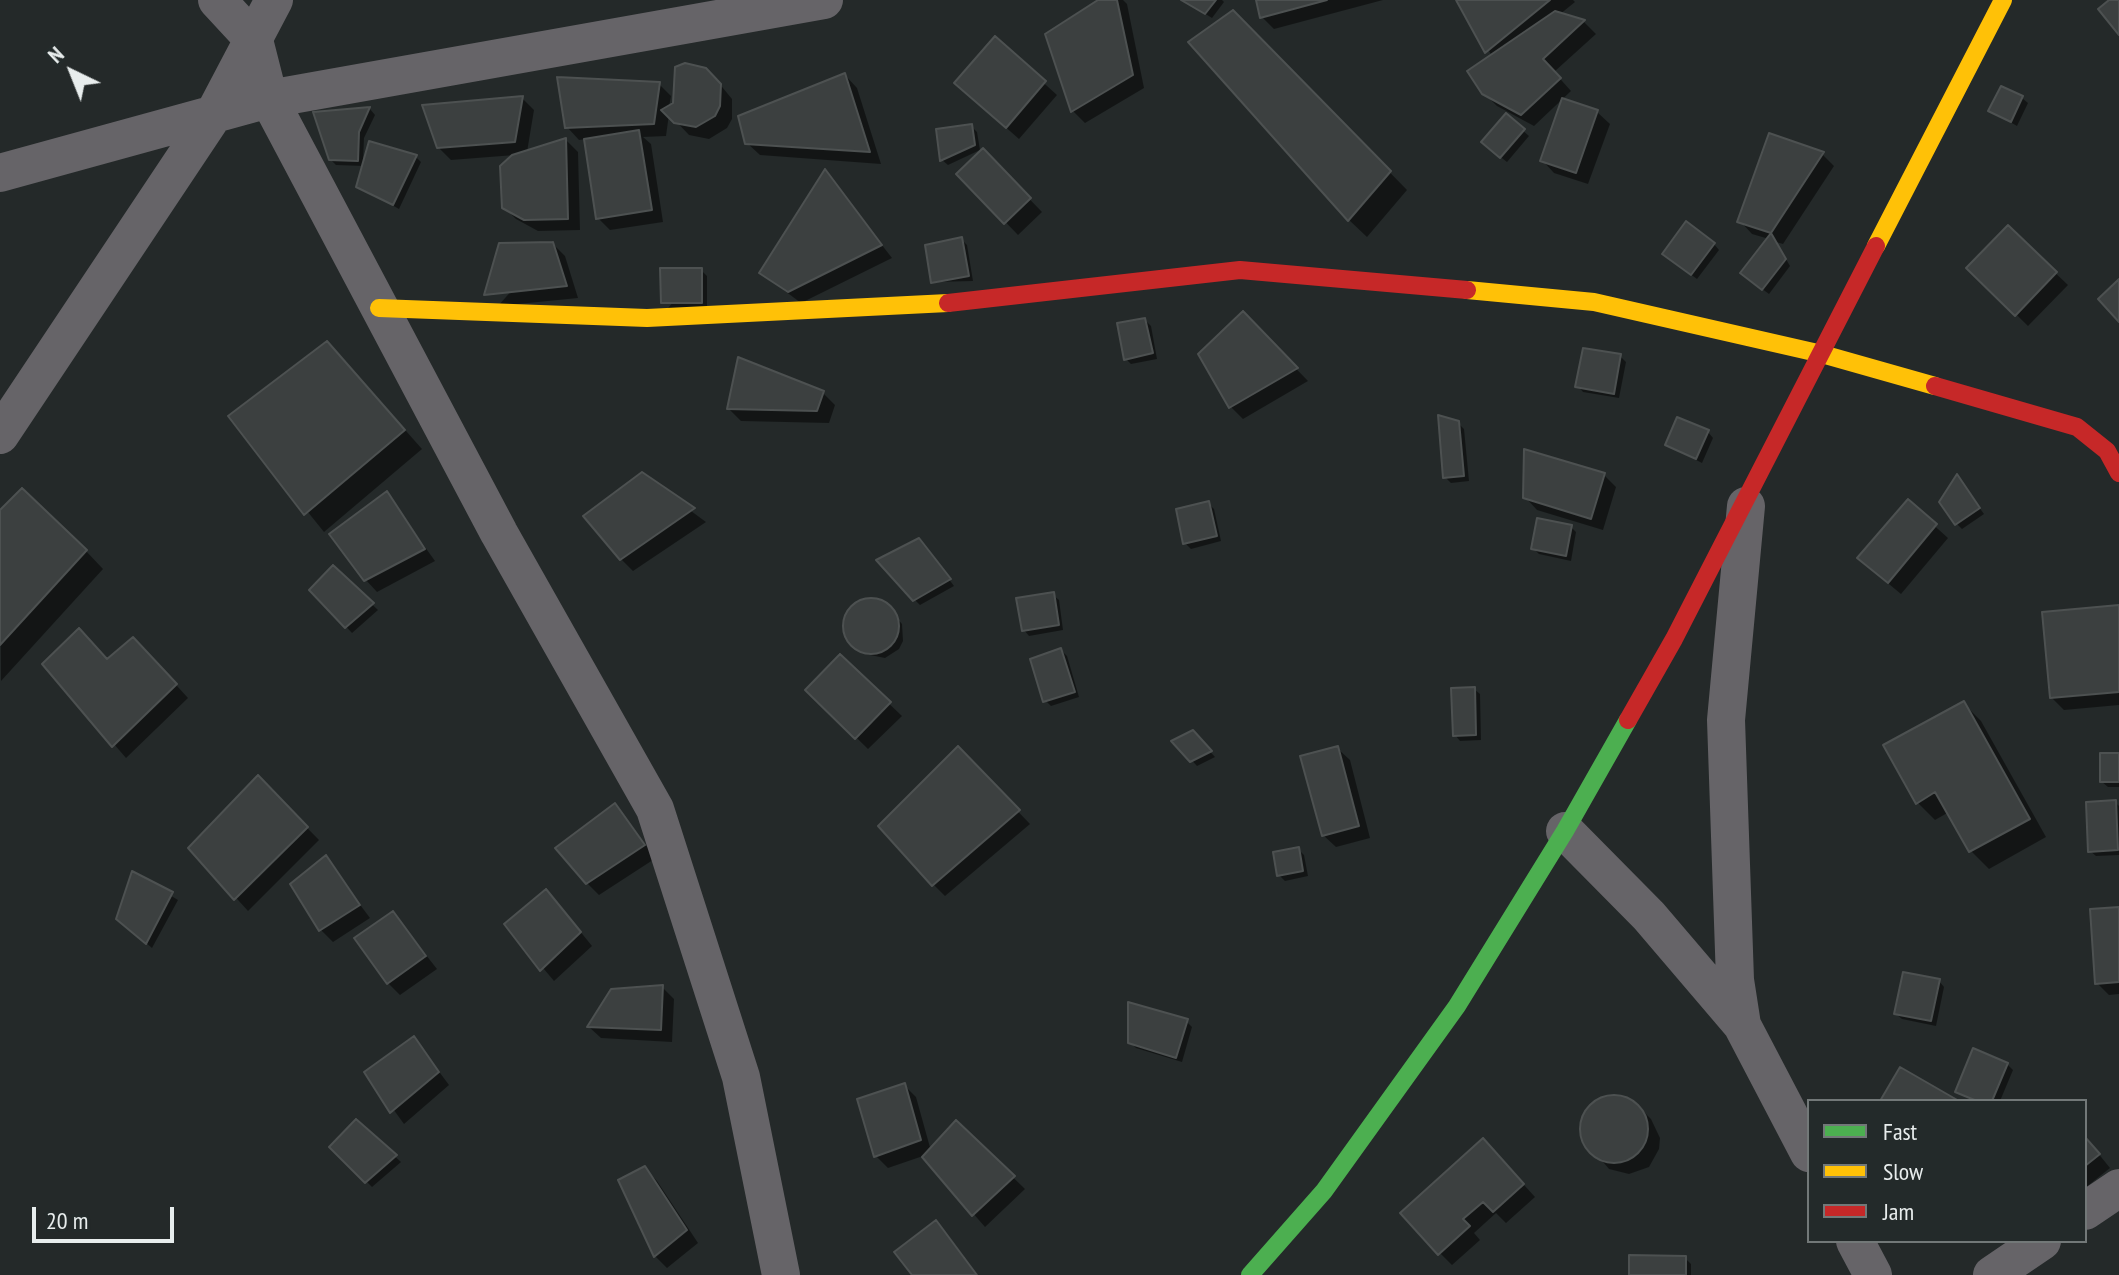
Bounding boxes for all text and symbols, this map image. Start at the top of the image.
north arrow [32,32,112,112]
text: N [42,40,70,69]
legend [1807,1099,2087,1243]
text: Fast [1883,1116,1917,1147]
text: Slow [1883,1156,1923,1187]
scale bar [36,1191,178,1241]
text: Jam [1883,1196,1914,1227]
text: 20 m [46,1205,88,1236]

